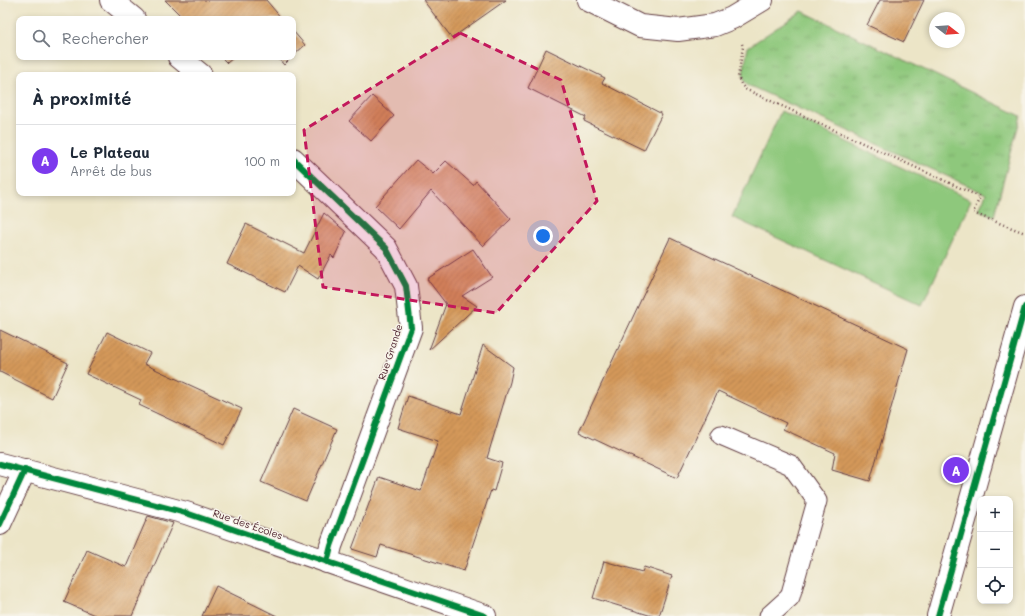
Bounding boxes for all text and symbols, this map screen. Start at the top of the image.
north arrow [929,12,965,48]
search box [16,16,296,60]
icon: search [30,27,52,49]
text: Rechercher [62,28,149,48]
text: À proximité [32,87,131,109]
text: Le Plateau [70,142,150,162]
text: A [40,152,50,169]
text: 100 m [244,152,280,169]
text: Arrêt de bus [70,162,152,179]
your location [533,226,553,246]
street label: Rue Grande [374,322,406,382]
pin: A [943,455,969,485]
map controls [977,496,1013,604]
button: + [977,496,1013,532]
street label: Rue des Écoles [211,506,285,543]
button: − [977,532,1013,568]
button: locate [977,568,1013,604]

